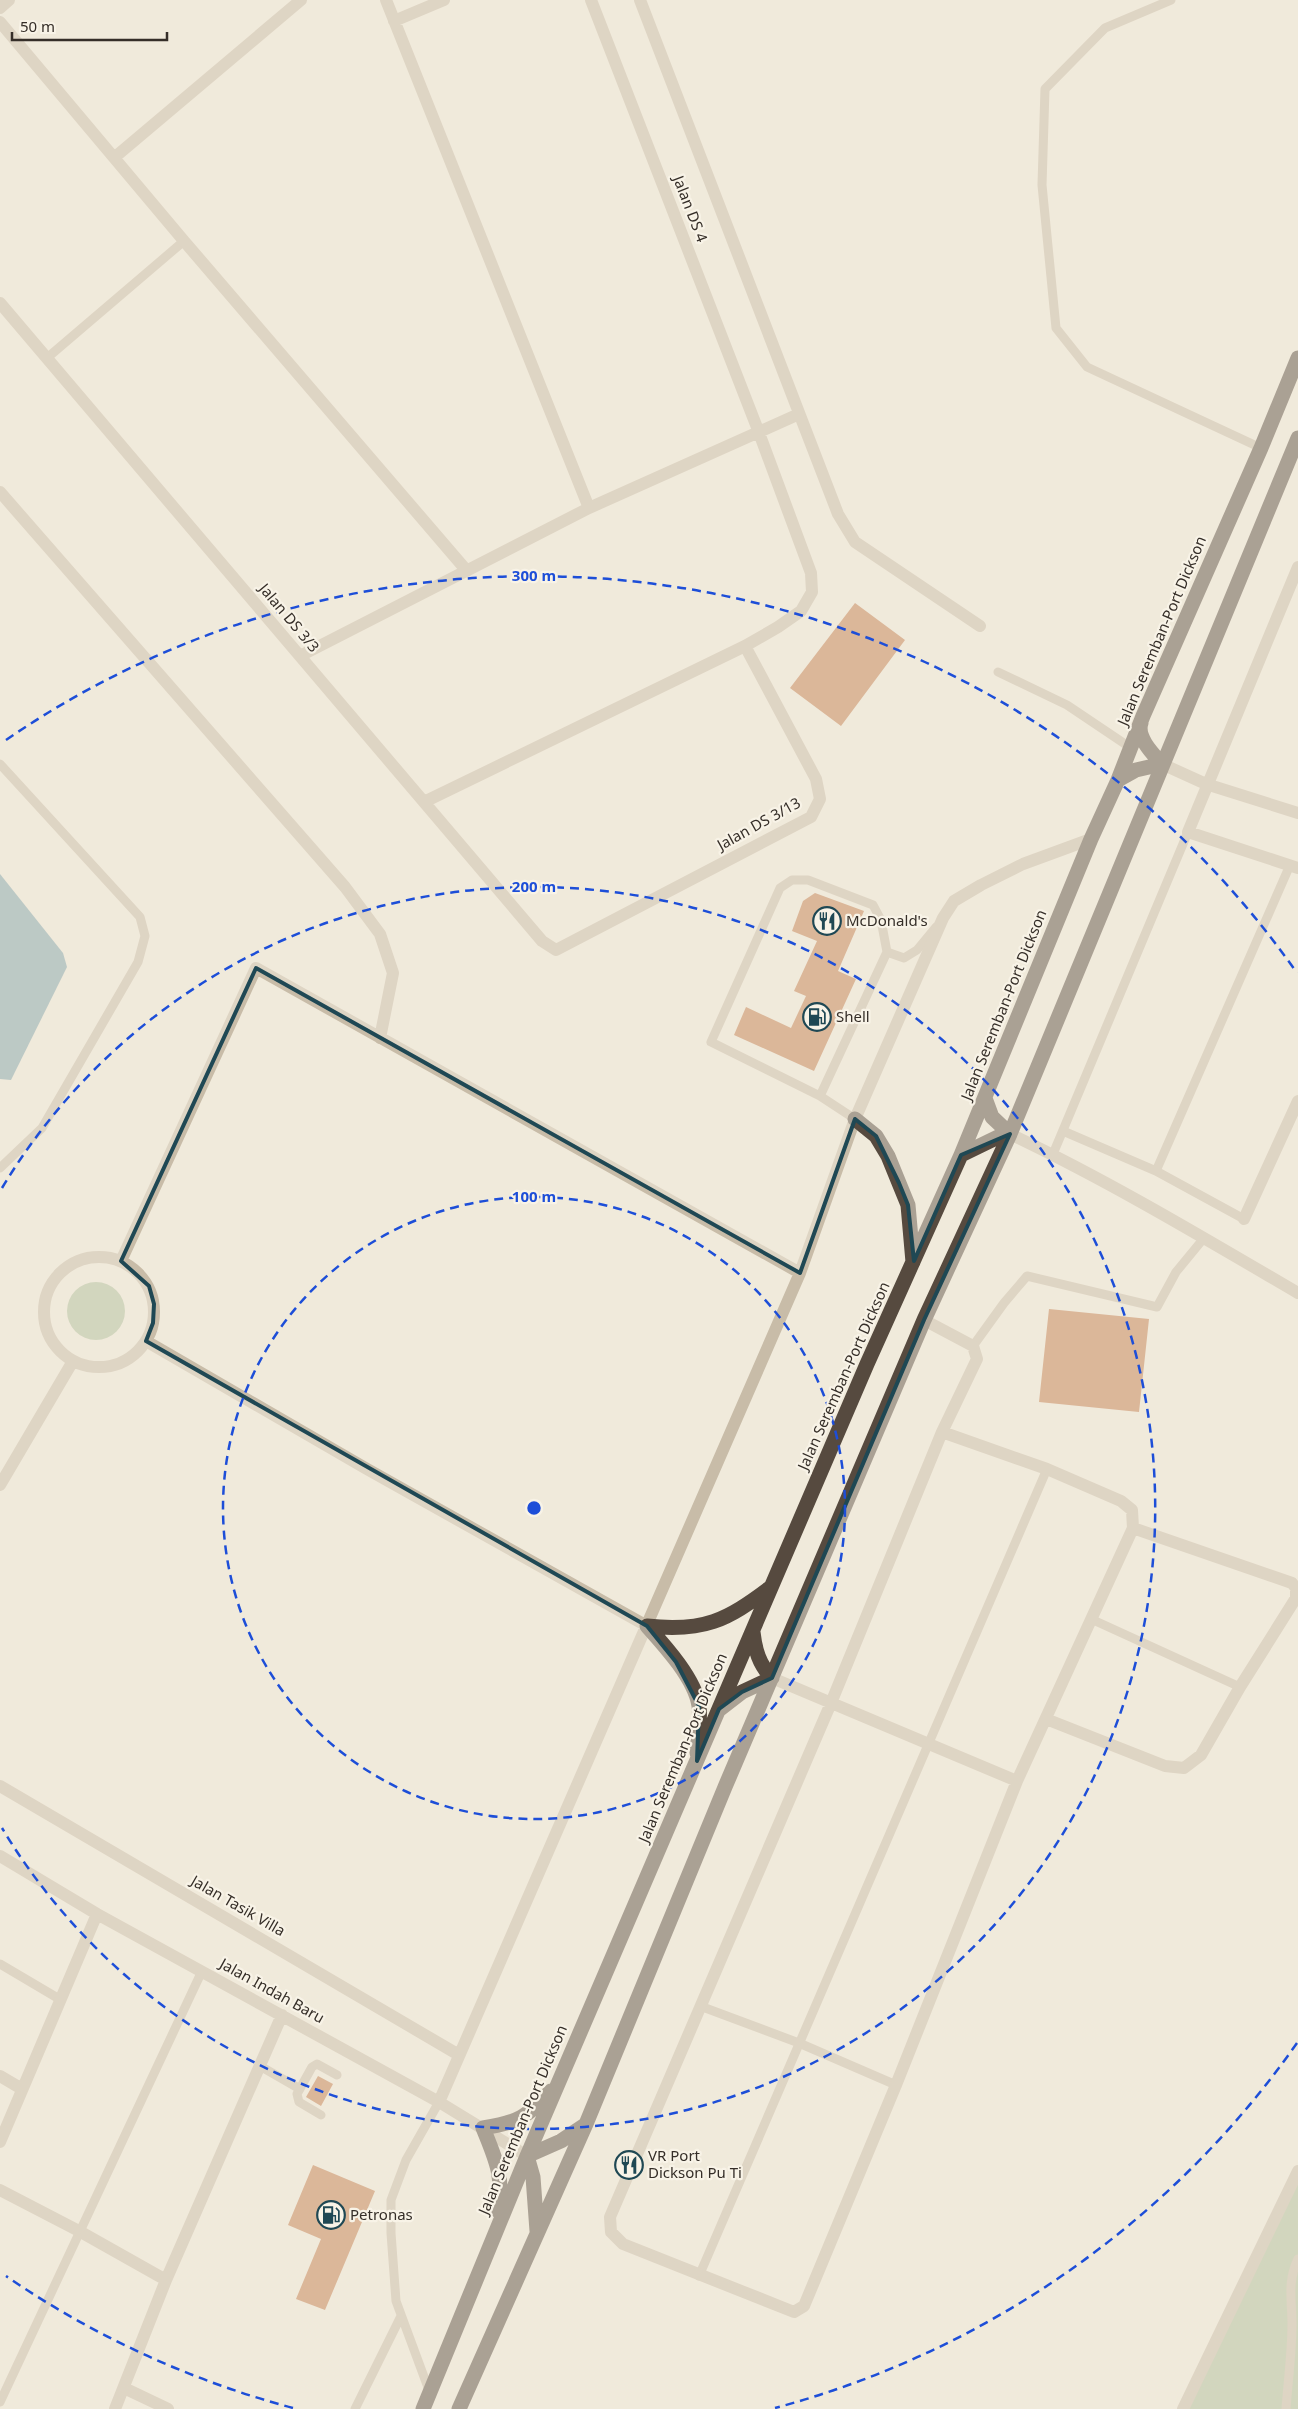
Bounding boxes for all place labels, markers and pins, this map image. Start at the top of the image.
restaurant icon: McDonald's [812,906,842,936]
place label: McDonald's [846,910,928,930]
fuel station icon: Shell [802,1002,832,1032]
place label: Shell [836,1006,870,1026]
centre of rings [525,1499,543,1517]
place label: VR Port Dickson Pu Ti [648,2145,742,2182]
restaurant icon: VR Port Dickson Pu Ti [614,2150,644,2180]
fuel station icon: Petronas [316,2200,346,2230]
place label: Petronas [350,2204,413,2224]

